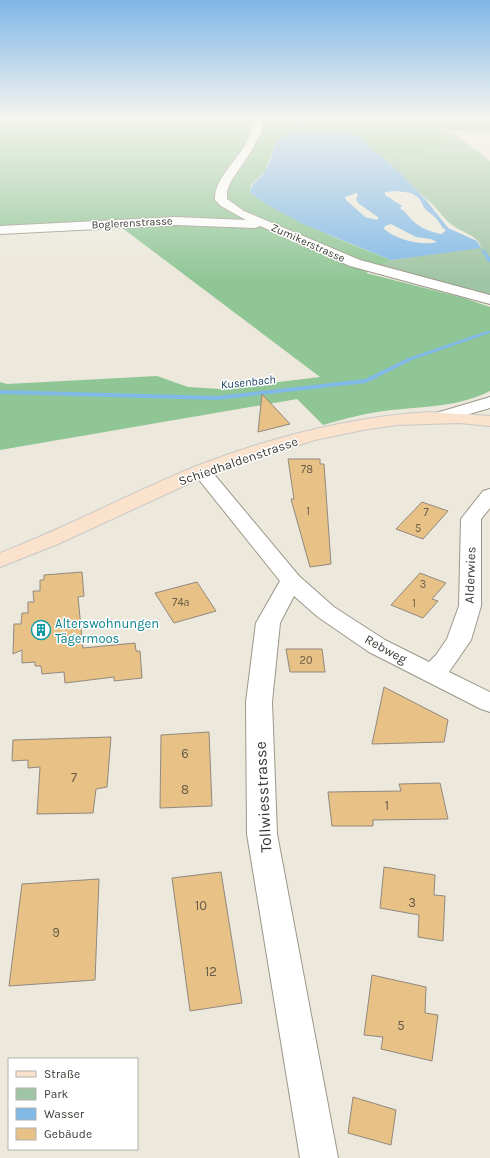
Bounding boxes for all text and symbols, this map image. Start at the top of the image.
street label: Boglerenstrasse [91,214,173,232]
street label: Zumikerstrasse [269,221,347,265]
water label: Kusenbach [220,372,276,392]
street label: Schiedhaldenstrasse [176,433,300,489]
house number: 78 [301,463,313,476]
house number: 1 [306,505,310,518]
house number: 7 [423,506,429,519]
house number: 5 [415,522,421,535]
street label: Alderwies [462,546,478,604]
house number: 3 [420,578,426,591]
house number: 74a [172,596,190,609]
house number: 1 [412,597,416,610]
place label: Alterswohnungen Tägermoos [55,616,159,646]
building icon: Alterswohnungen Tägermoos [30,619,52,641]
street label: Rebweg [362,631,410,667]
house number: 20 [300,654,312,667]
street label: Tollwiesstrasse [251,741,275,853]
house number: 6 [181,746,189,761]
house number: 7 [71,770,77,785]
house number: 8 [181,782,189,797]
house number: 1 [385,798,389,813]
house number: 3 [408,895,416,910]
house number: 10 [195,898,207,913]
house number: 9 [52,925,60,940]
house number: 12 [205,964,217,979]
house number: 5 [397,1018,405,1033]
legend [8,1058,138,1150]
text: Straße [44,1067,80,1081]
text: Park [44,1087,69,1101]
text: Wasser [44,1107,85,1121]
text: Gebäude [44,1127,92,1141]

